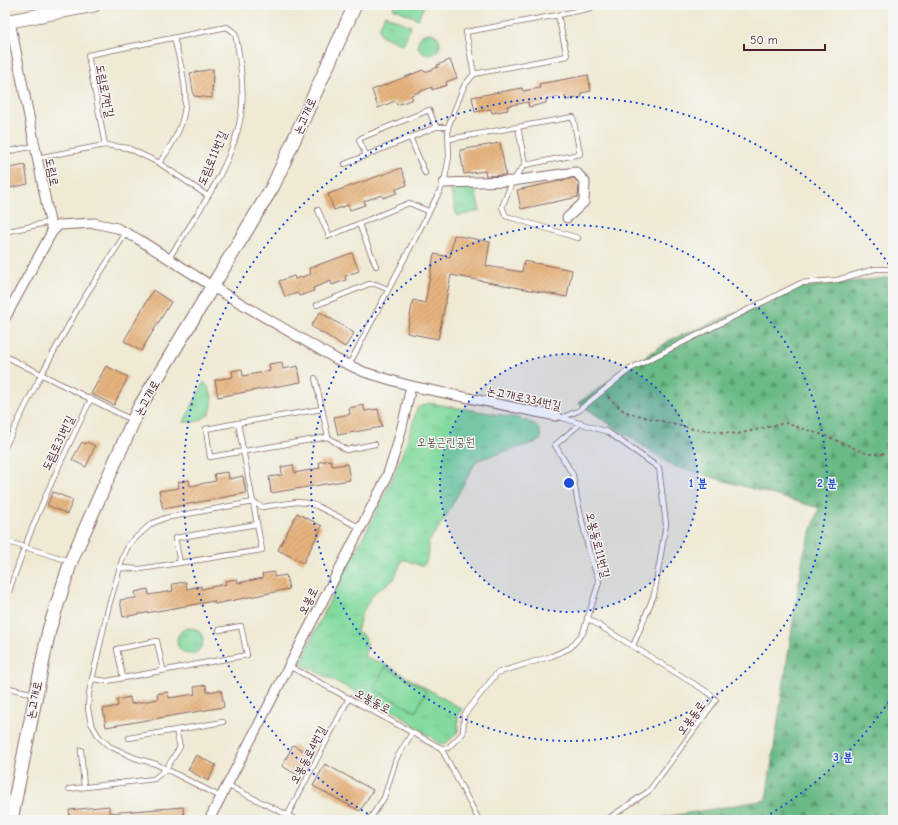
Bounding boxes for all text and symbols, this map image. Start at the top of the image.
scale bar [744,26,825,52]
text: 50 m [750,33,778,47]
street label: 도림로7번길 [93,63,117,119]
street label: 논고개로 [291,96,319,136]
street label: 도림로11번길 [194,128,230,187]
street label: 도림로 [42,156,62,188]
street label: 논고개로 [132,378,162,418]
street label: 논고개로334번길 [485,383,563,413]
street label: 도림로31번길 [39,413,77,473]
park label: 오봉근린공원 [417,435,475,449]
centre of rings [562,476,576,490]
text: 1 분 [689,476,708,490]
text: 2 분 [817,476,837,490]
street label: 오봉동로11번길 [583,511,613,580]
street label: 오봉로 [295,585,321,617]
street label: 논고개로 [23,680,45,720]
street label: 오봉동로 [353,686,393,716]
street label: 오봉동로 [674,698,708,738]
street label: 오봉동로4번길 [287,723,329,786]
text: 3 분 [833,750,853,764]

